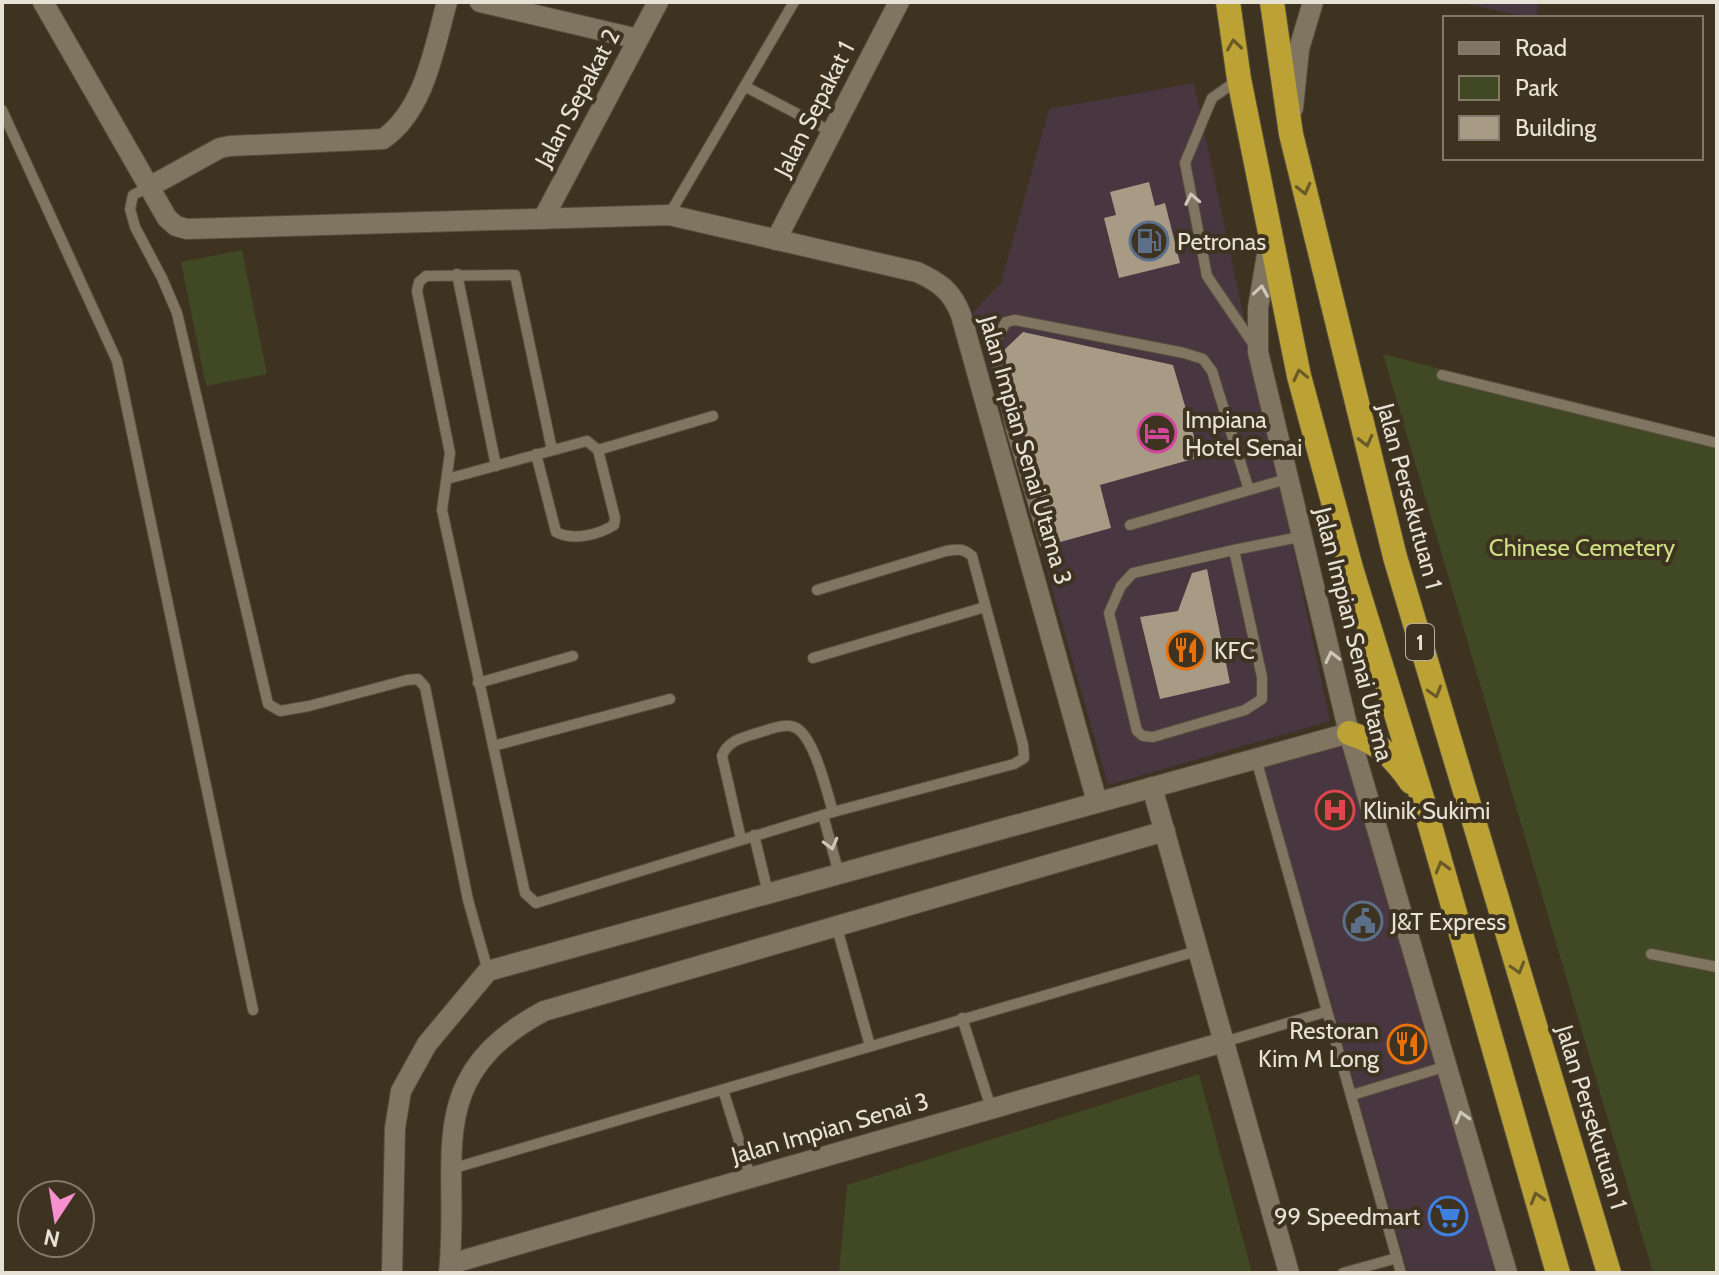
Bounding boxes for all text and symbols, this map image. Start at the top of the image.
legend [1443,16,1703,160]
street label: Jalan Sepakat 2 [528,24,626,173]
text: Road [1515,33,1567,62]
street label: Jalan Sepakat 1 [767,37,860,182]
one-way arrow [1226,38,1243,52]
text: Park [1515,73,1558,102]
text: Building [1515,113,1597,142]
one-way arrow [1295,182,1312,195]
one-way arrow [1184,193,1201,206]
fuel station icon: Petronas [1128,220,1170,262]
place label: Petronas [1177,227,1266,256]
one-way arrow [1252,284,1269,298]
street label: Jalan Impian Senai Utama 3 [973,311,1078,588]
one-way arrow [1292,369,1309,383]
street label: Jalan Persekutuan 1 [1371,399,1449,592]
place label: Impiana Hotel Senai [1185,405,1302,462]
hotel icon: Impiana Hotel Senai [1136,412,1178,454]
one-way arrow [1357,434,1374,448]
street label: Jalan Impian Senai Utama [1308,503,1400,764]
park label: Chinese Cemetery [1489,533,1675,562]
road number: 1 [1406,624,1434,660]
restaurant icon: KFC [1165,629,1207,671]
place label: KFC [1214,636,1255,665]
one-way arrow [1324,651,1341,664]
one-way arrow [1426,685,1442,699]
hospital icon: Klinik Sukimi [1314,789,1356,831]
place label: Klinik Sukimi [1363,796,1490,825]
one-way arrow [821,837,838,851]
one-way arrow [1435,861,1451,875]
public building icon: J&T Express [1342,900,1384,942]
place label: J&T Express [1390,907,1506,936]
one-way arrow [1509,961,1525,974]
place label: Restoran Kim M Long [1258,1016,1380,1073]
street label: Jalan Persekutuan 1 [1550,1020,1634,1213]
restaurant icon: Restoran Kim M Long [1386,1023,1428,1065]
street label: Jalan Impian Senai 3 [727,1086,932,1170]
one-way arrow [1454,1111,1471,1125]
north arrow [16,1179,96,1259]
one-way arrow [1529,1192,1546,1205]
supermarket icon: 99 Speedmart [1427,1195,1469,1237]
place label: 99 Speedmart [1274,1202,1420,1231]
text: N [42,1223,62,1253]

